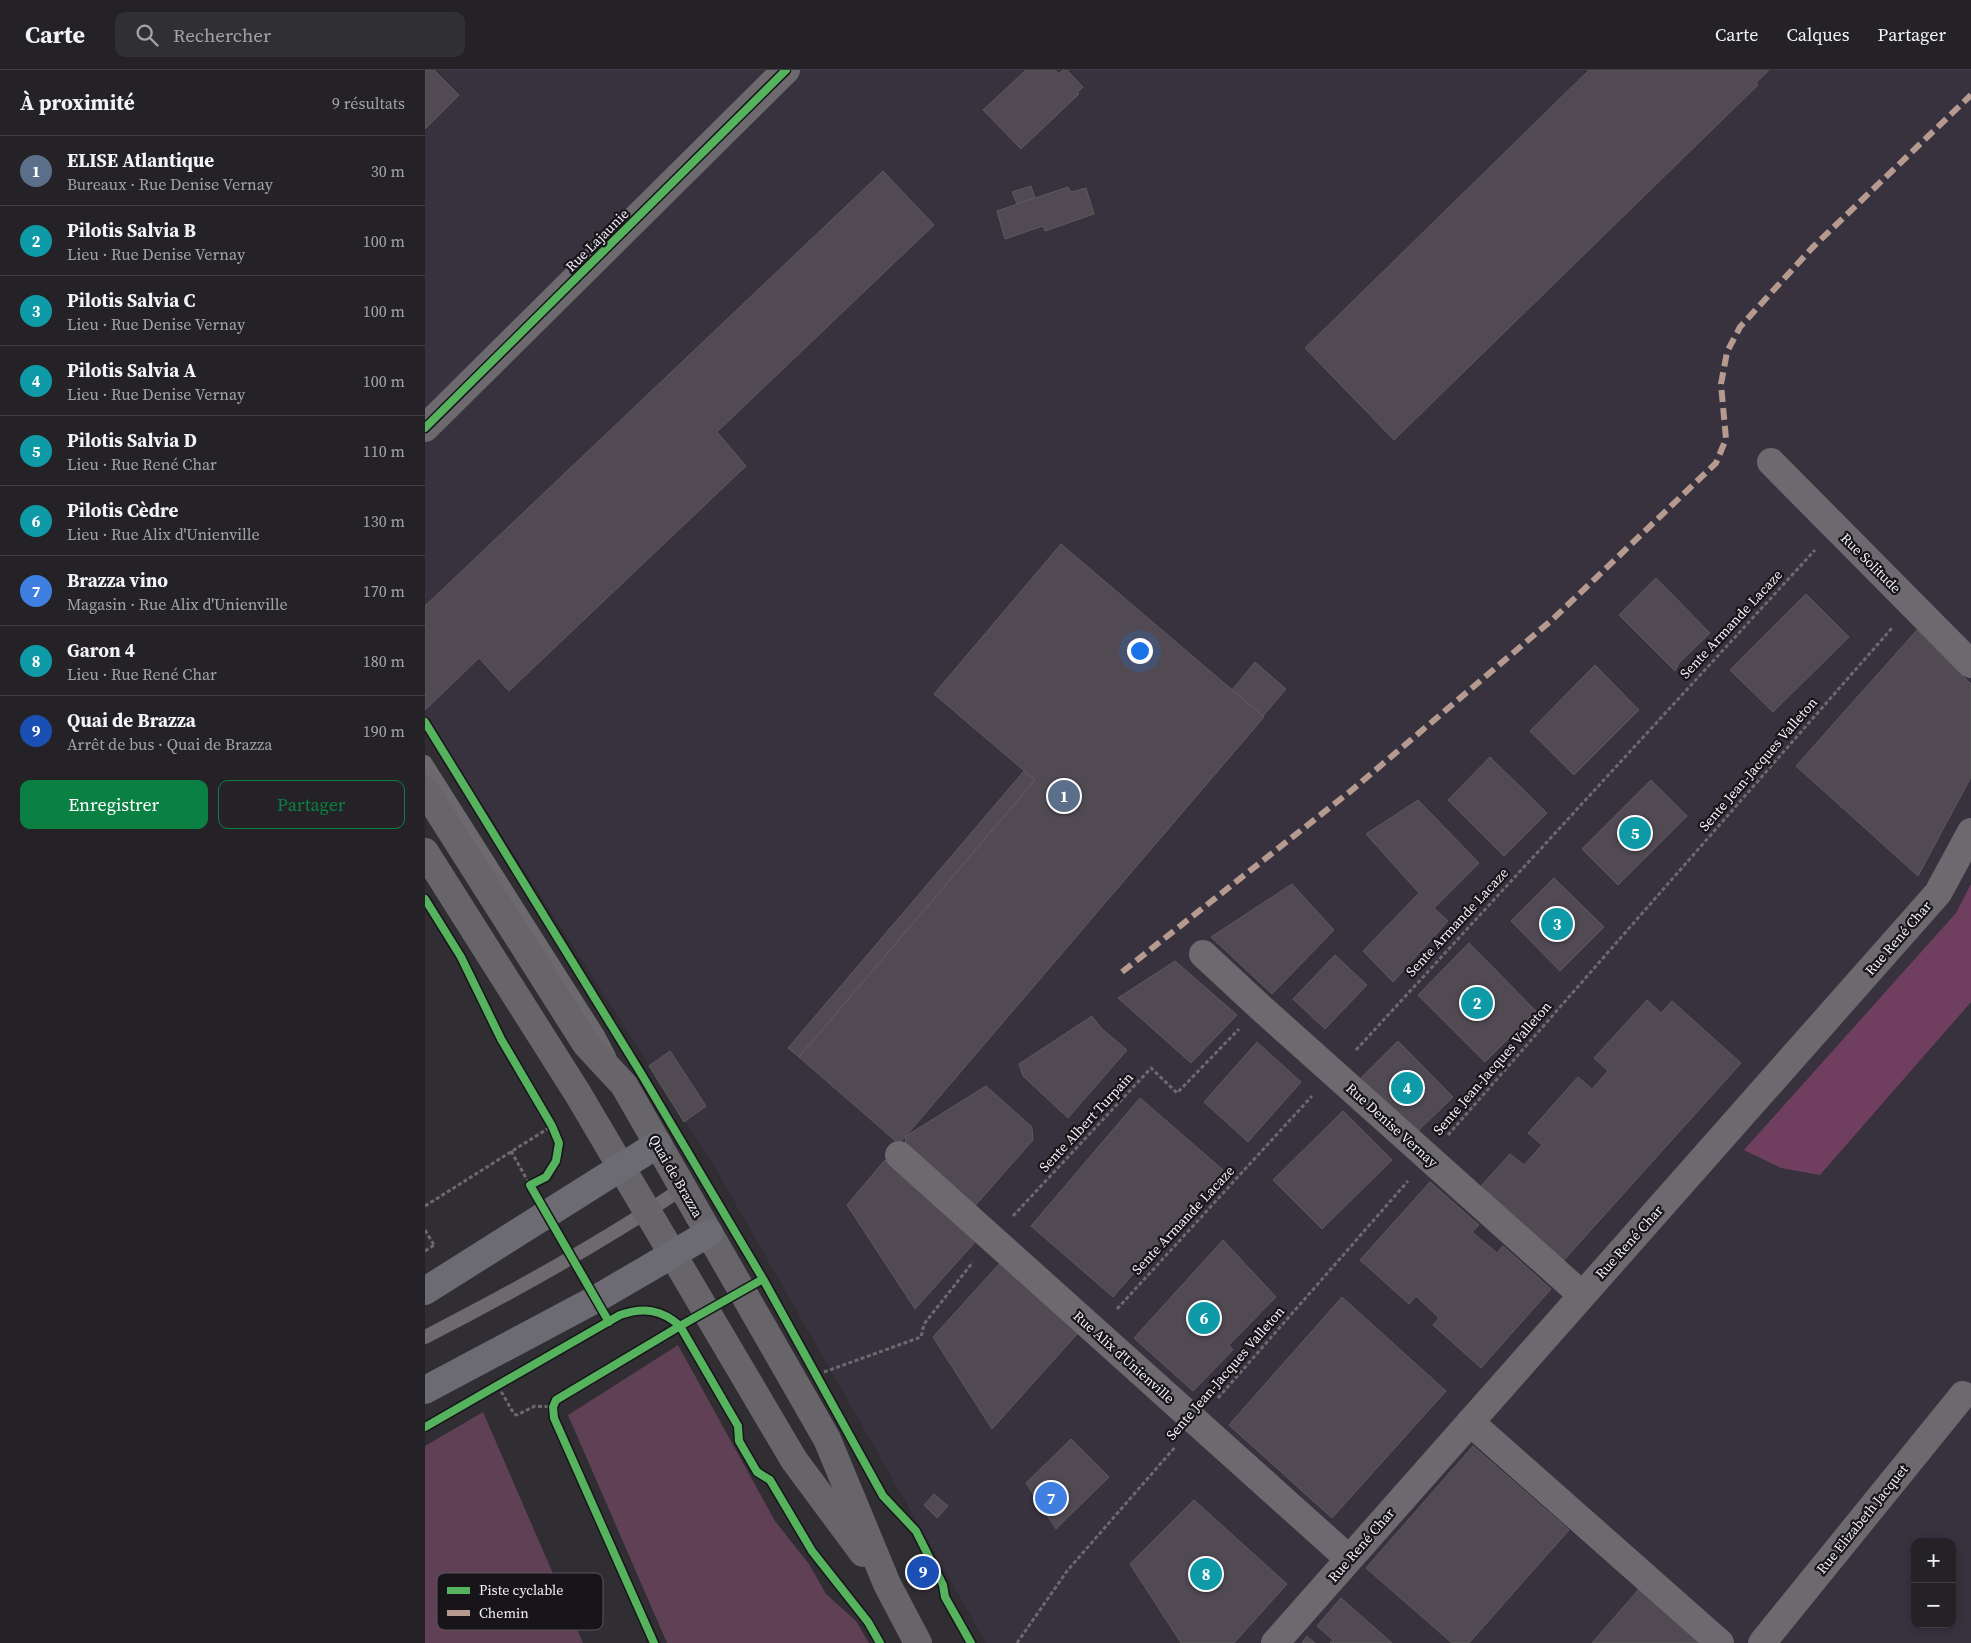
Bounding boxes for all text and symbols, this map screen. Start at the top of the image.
search box [115,12,465,57]
text: Carte [25,18,85,51]
icon: search [133,21,161,49]
text: Rechercher [173,22,271,48]
text: Carte [1715,22,1758,47]
text: Calques [1786,22,1850,47]
text: Partager [1878,22,1946,47]
text: À proximité [20,88,135,117]
text: 9 résultats [332,92,405,114]
text: ELISE Atlantique [67,147,214,173]
text: 1 [32,160,40,182]
text: 30 m [371,160,405,182]
text: Bureaux · Rue Denise Vernay [67,173,273,195]
street label: Rue Lajaunie [561,204,633,276]
text: Pilotis Salvia B [67,217,196,243]
text: 2 [32,230,40,252]
text: 100 m [363,230,405,252]
text: Lieu · Rue Denise Vernay [67,243,245,265]
text: Pilotis Salvia C [67,287,195,313]
text: 3 [32,300,40,322]
text: 100 m [363,300,405,322]
text: Lieu · Rue Denise Vernay [67,313,245,335]
text: Pilotis Salvia A [67,357,196,383]
text: 4 [32,370,40,392]
text: 100 m [363,370,405,392]
text: Lieu · Rue Denise Vernay [67,383,245,405]
text: Pilotis Salvia D [67,427,197,453]
text: 5 [32,440,40,462]
text: 110 m [363,440,405,462]
text: Lieu · Rue René Char [67,453,217,475]
text: Pilotis Cèdre [67,497,178,523]
text: 6 [32,510,40,532]
text: 130 m [363,510,405,532]
text: Lieu · Rue Alix d'Unienville [67,523,260,545]
street label: Rue Solitude [1836,528,1906,598]
street label: Sente Armande Lacaze [1675,565,1787,683]
text: Brazza vino [67,567,168,593]
text: 7 [32,580,40,602]
text: 170 m [363,580,405,602]
text: Magasin · Rue Alix d'Unienville [67,593,288,615]
text: Garon 4 [67,637,135,663]
your location [1127,638,1153,664]
text: 8 [32,650,40,672]
text: 180 m [363,650,405,672]
text: Lieu · Rue René Char [67,663,217,685]
street label: Sente Jean-Jacques Valleton [1694,692,1822,835]
text: Quai de Brazza [67,707,196,733]
text: 9 [32,720,40,742]
text: 190 m [363,720,405,742]
text: Arrêt de bus · Quai de Brazza [67,733,272,755]
pin: 1 [1048,777,1080,815]
button: Enregistrer [20,780,208,829]
button: Partager [218,780,405,829]
pin: 5 [1619,814,1651,852]
street label: Sente Armande Lacaze [1401,863,1513,981]
street label: Rue René Char [1860,896,1936,980]
pin: 3 [1541,905,1573,943]
pin: 2 [1461,984,1493,1022]
street label: Sente Jean-Jacques Valleton [1428,996,1556,1139]
street label: Sente Albert Turpain [1034,1067,1138,1176]
pin: 4 [1391,1069,1423,1107]
street label: Rue Denise Vernay [1342,1078,1443,1172]
street label: Quai de Brazza [644,1131,708,1222]
street label: Sente Armande Lacaze [1127,1161,1239,1279]
street label: Rue René Char [1591,1201,1667,1283]
pin: 6 [1188,1299,1220,1337]
street label: Sente Jean-Jacques Valleton [1161,1301,1289,1444]
street label: Rue Alix d'Unienville [1069,1306,1179,1408]
street label: Rue Elizabeth Jacquet [1812,1460,1913,1578]
pin: 7 [1035,1479,1067,1517]
street label: Rue René Char [1323,1503,1399,1587]
map controls [1911,1538,1956,1628]
button: + [1911,1538,1956,1583]
pin: 9 [907,1553,939,1591]
pin: 8 [1190,1555,1222,1593]
legend [437,1573,603,1630]
text: Piste cyclable [479,1580,563,1600]
button: − [1911,1583,1956,1628]
text: Chemin [479,1603,529,1623]

